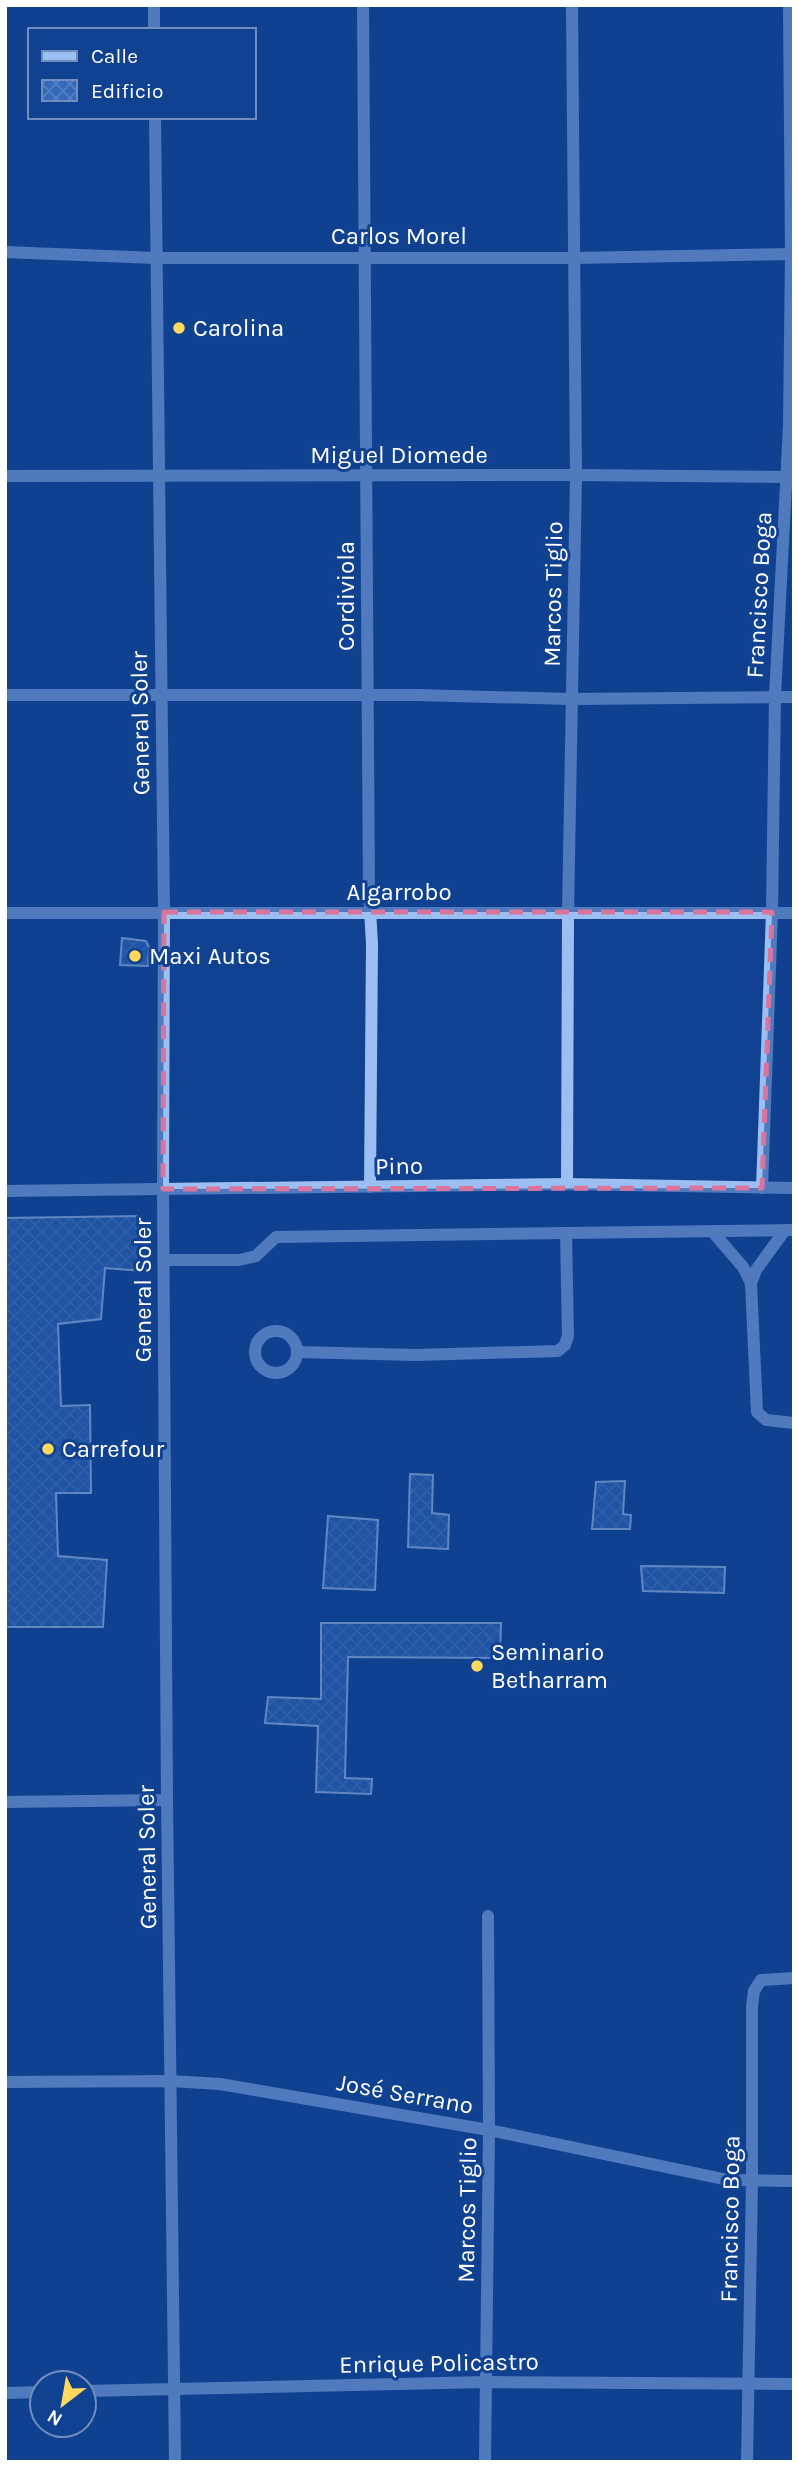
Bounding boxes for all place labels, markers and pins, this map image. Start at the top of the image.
place label: Carolina [193,314,284,342]
marker: Carolina [171,320,187,336]
place label: Maxi Autos [149,942,271,970]
marker: Maxi Autos [127,948,143,964]
place label: Carrefour [62,1435,164,1463]
marker: Carrefour [40,1441,56,1457]
place label: Seminario Betharram [491,1638,608,1694]
marker: Seminario Betharram [469,1658,485,1674]

